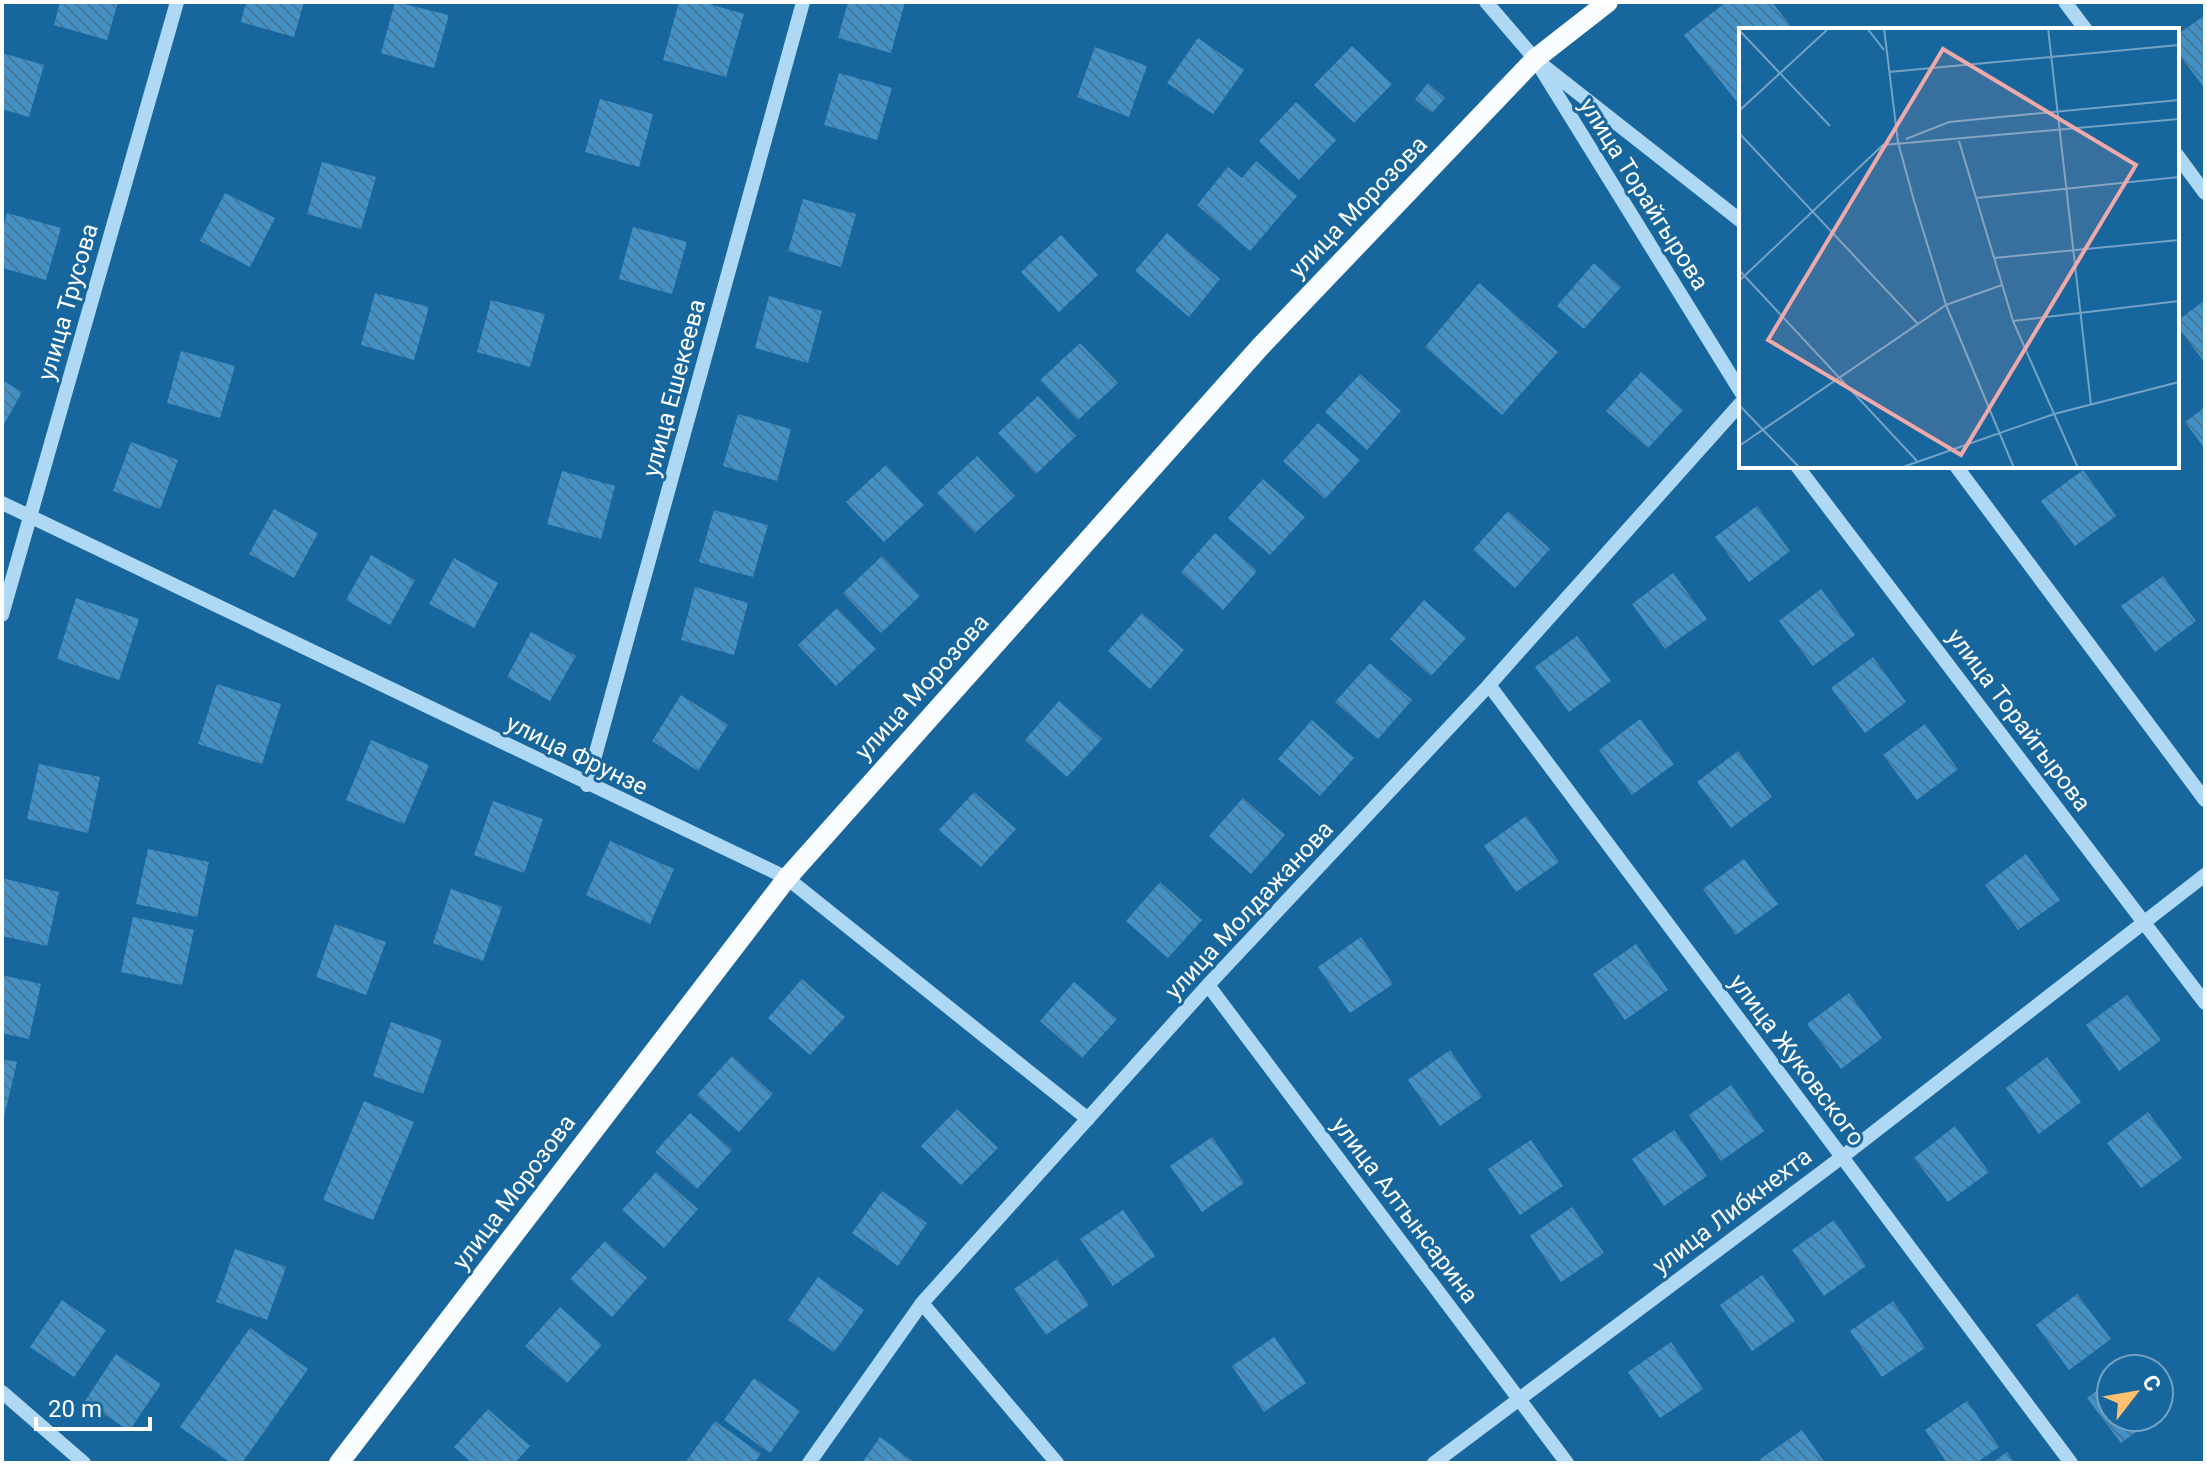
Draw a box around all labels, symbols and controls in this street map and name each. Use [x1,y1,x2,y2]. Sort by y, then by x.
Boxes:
inset map [1739,28,2179,468]
street label: улица Торайгырова [1574,93,1714,295]
street label: улица Морозова [1283,130,1433,284]
street label: улица Трусова [32,220,104,384]
street label: улица Ешекеева [637,296,711,480]
street label: улица Морозова [849,608,995,766]
street label: улица Торайгырова [1941,623,2097,817]
street label: улица Фрунзе [502,709,652,801]
street label: улица Молдажанова [1159,815,1339,1005]
street label: улица Жуковского [1723,969,1871,1151]
street label: улица Морозова [447,1109,581,1275]
street label: улица Алтынсарина [1326,1112,1484,1308]
street label: улица Либкнехта [1647,1142,1817,1280]
north arrow [2095,1353,2175,1433]
text: С [2137,1370,2166,1396]
scale bar [36,1381,150,1431]
text: 20 m [48,1395,102,1423]

